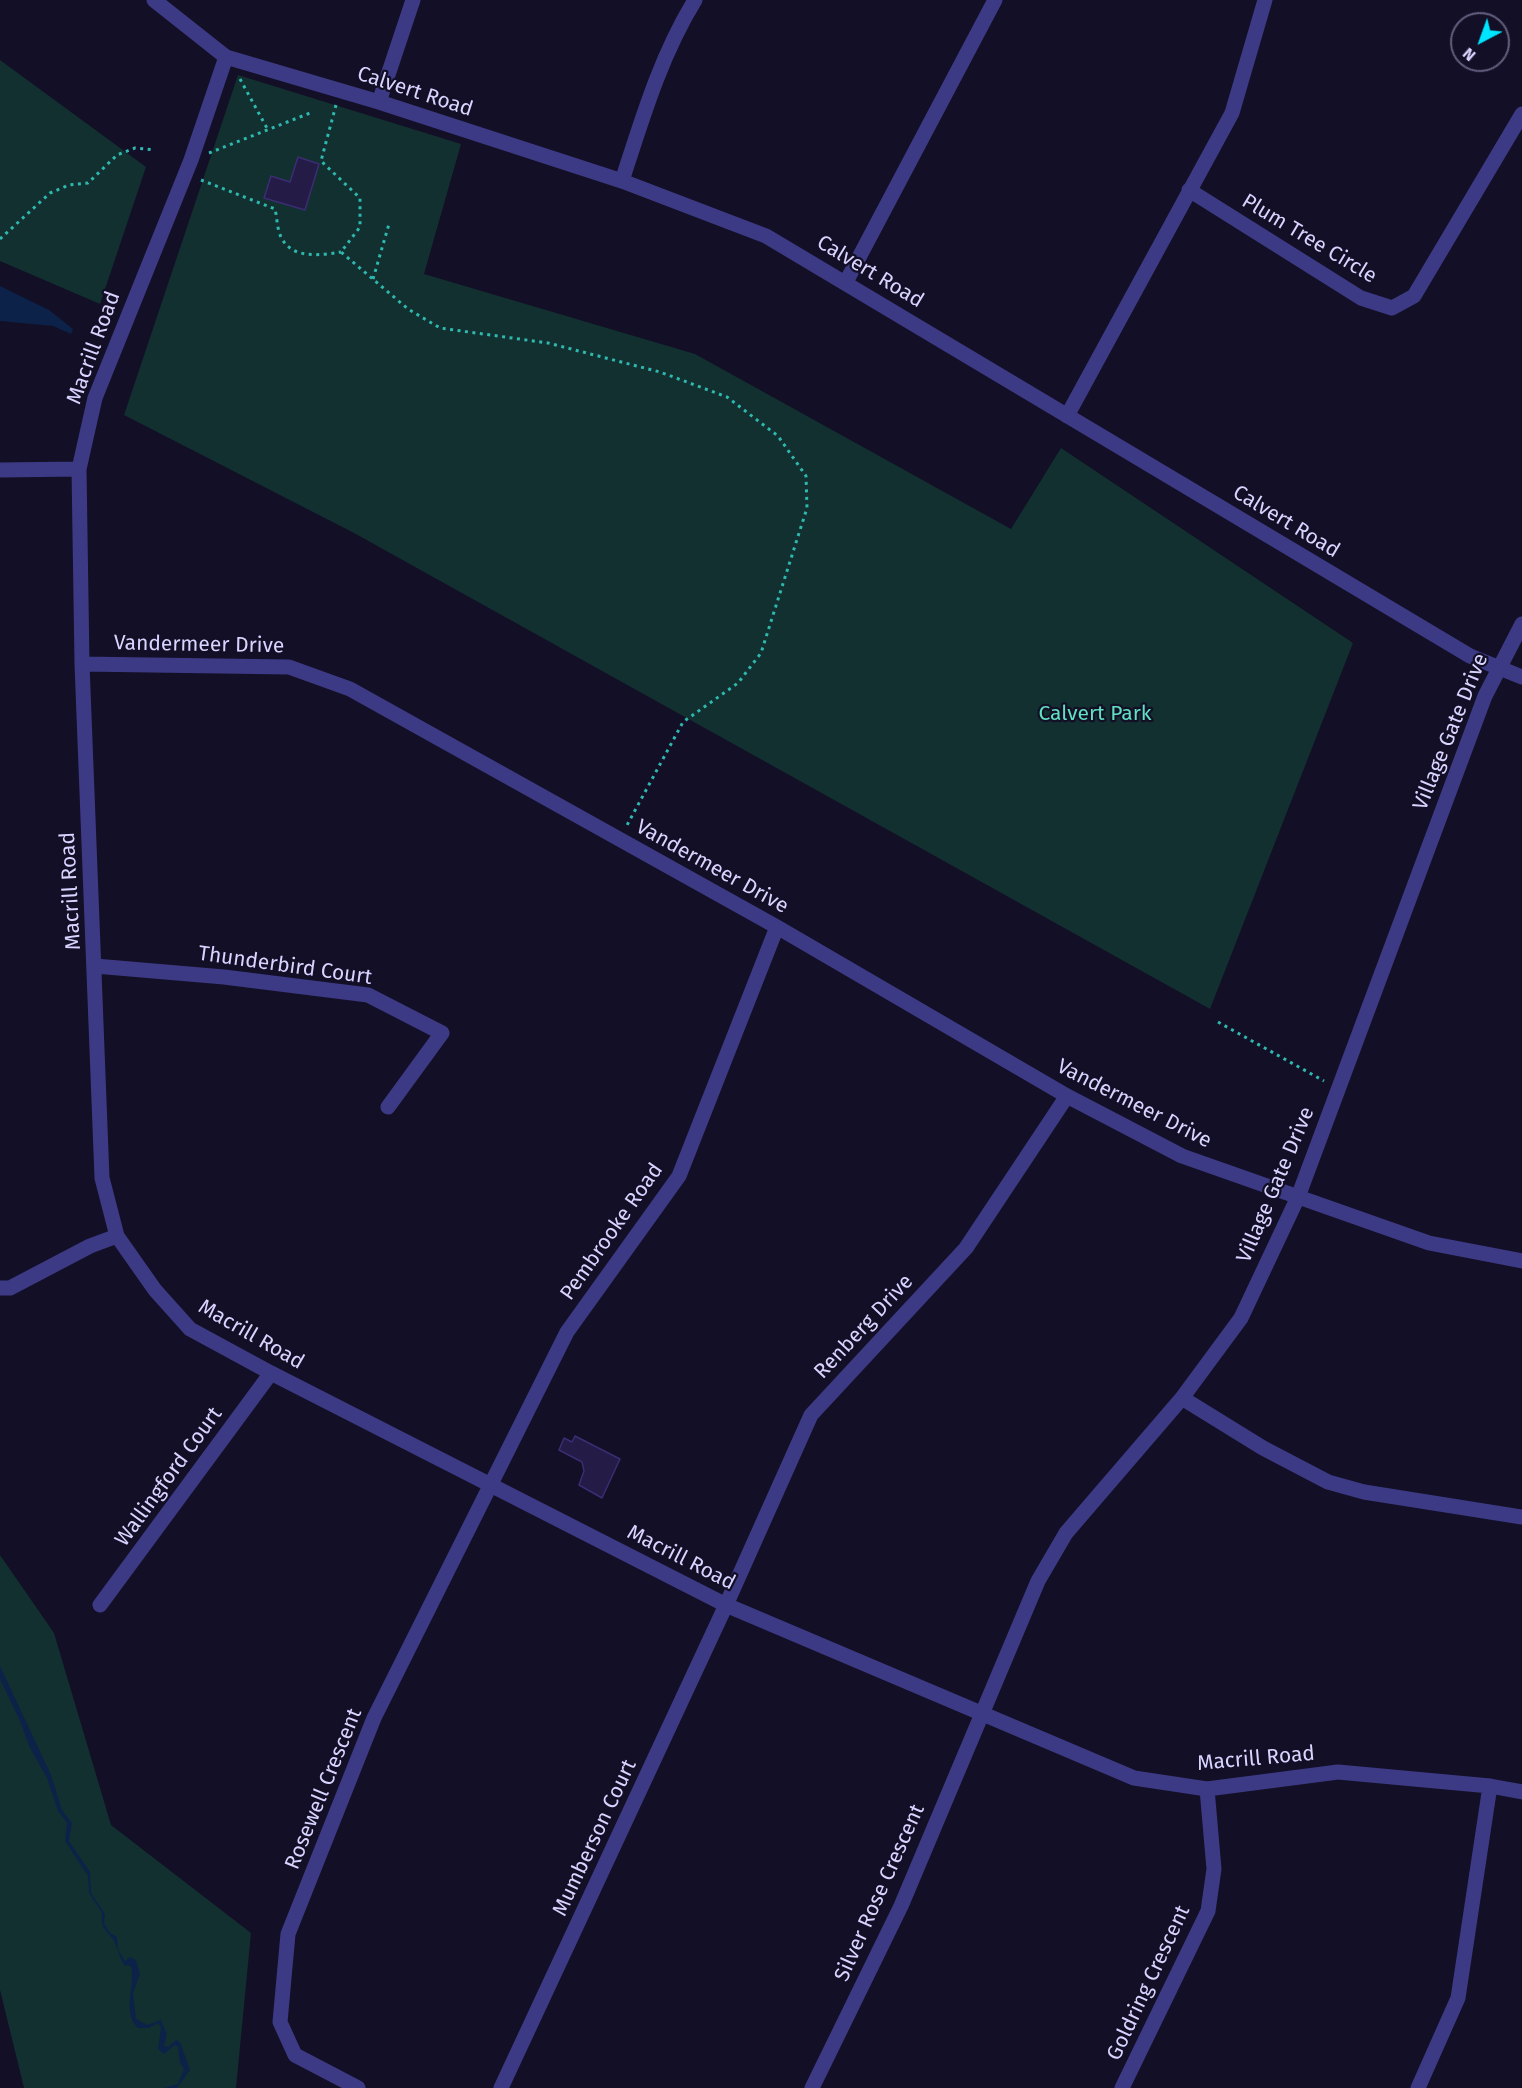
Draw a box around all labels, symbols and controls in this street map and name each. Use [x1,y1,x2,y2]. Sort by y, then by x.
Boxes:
north arrow [1450,12,1510,72]
text: N [1459,44,1479,65]
street label: Calvert Road [354,61,476,123]
street label: Plum Tree Circle [1237,189,1381,289]
street label: Calvert Road [812,230,928,314]
street label: Macrill Road [62,288,126,408]
street label: Calvert Road [1228,480,1344,564]
street label: Vandermeer Drive [114,631,284,659]
street label: Village Gate Drive [1408,650,1494,814]
park label: Calvert Park [1039,701,1151,727]
street label: Vandermeer Drive [631,815,793,919]
street label: Macrill Road [55,831,87,951]
street label: Thunderbird Court [196,941,374,991]
street label: Vandermeer Drive [1052,1054,1216,1154]
street label: Village Gate Drive [1232,1103,1320,1267]
street label: Pembrooke Road [555,1159,669,1305]
street label: Renberg Drive [809,1270,919,1384]
street label: Macrill Road [194,1295,308,1375]
street label: Wallingford Court [110,1403,228,1551]
street label: Macrill Road [623,1520,739,1596]
street label: Rosewell Crescent [280,1705,368,1873]
street label: Macrill Road [1196,1741,1316,1777]
street label: Mumberson Court [548,1756,642,1920]
street label: Silver Rose Crescent [830,1801,930,1985]
street label: Goldring Crescent [1102,1902,1196,2064]

